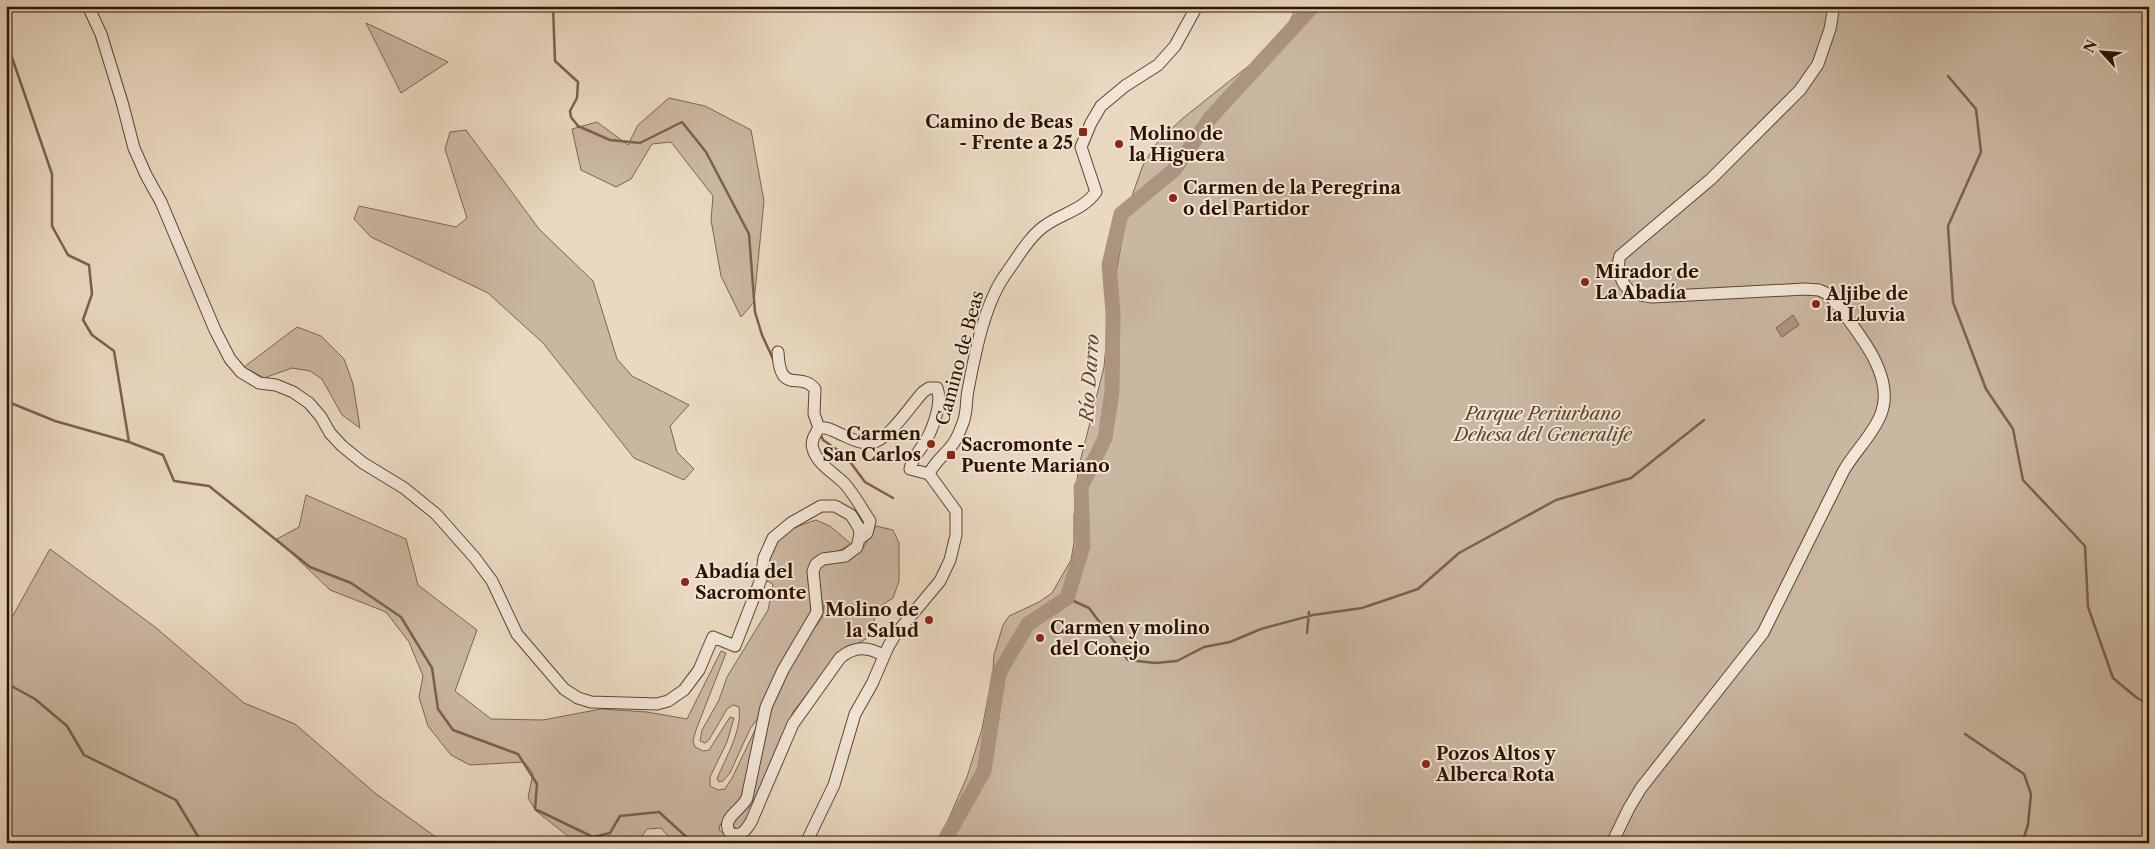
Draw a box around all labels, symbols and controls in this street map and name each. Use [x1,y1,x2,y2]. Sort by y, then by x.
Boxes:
north arrow [2078,28,2128,78]
text: N [2080,37,2101,56]
place label: Camino de Beas - Frente a 25 [925,111,1073,154]
place label: Molino de la Higuera [1129,123,1226,166]
marker: Camino de Beas - Frente a 25 [1077,126,1089,138]
marker: Molino de la Higuera [1113,138,1125,150]
place label: Carmen de la Peregrina o del Partidor [1183,177,1402,220]
marker: Carmen de la Peregrina o del Partidor [1167,192,1179,204]
place label: Mirador de La Abadía [1595,261,1699,304]
marker: Mirador de La Abadía [1579,276,1591,288]
place label: Aljibe de la Lluvia [1825,283,1909,326]
street label: Camino de Beas [931,288,989,428]
marker: Aljibe de la Lluvia [1810,298,1822,310]
water label: Río Darro [1075,333,1104,425]
park label: Parque Periurbano Dehesa del Generalife [1452,403,1633,446]
place label: Carmen San Carlos [822,423,922,466]
place label: Sacromonte - Puente Mariano [961,434,1110,477]
marker: Carmen San Carlos [925,438,937,450]
marker: Sacromonte - Puente Mariano [945,449,957,461]
place label: Abadía del Sacromonte [694,561,807,604]
marker: Abadía del Sacromonte [679,576,691,588]
place label: Molino de la Salud [825,599,919,642]
marker: Molino de la Salud [923,614,935,626]
place label: Carmen y molino del Conejo [1050,617,1210,660]
marker: Carmen y molino del Conejo [1034,632,1046,644]
place label: Pozos Altos y Alberca Rota [1435,743,1556,786]
marker: Pozos Altos y Alberca Rota [1420,758,1432,770]

